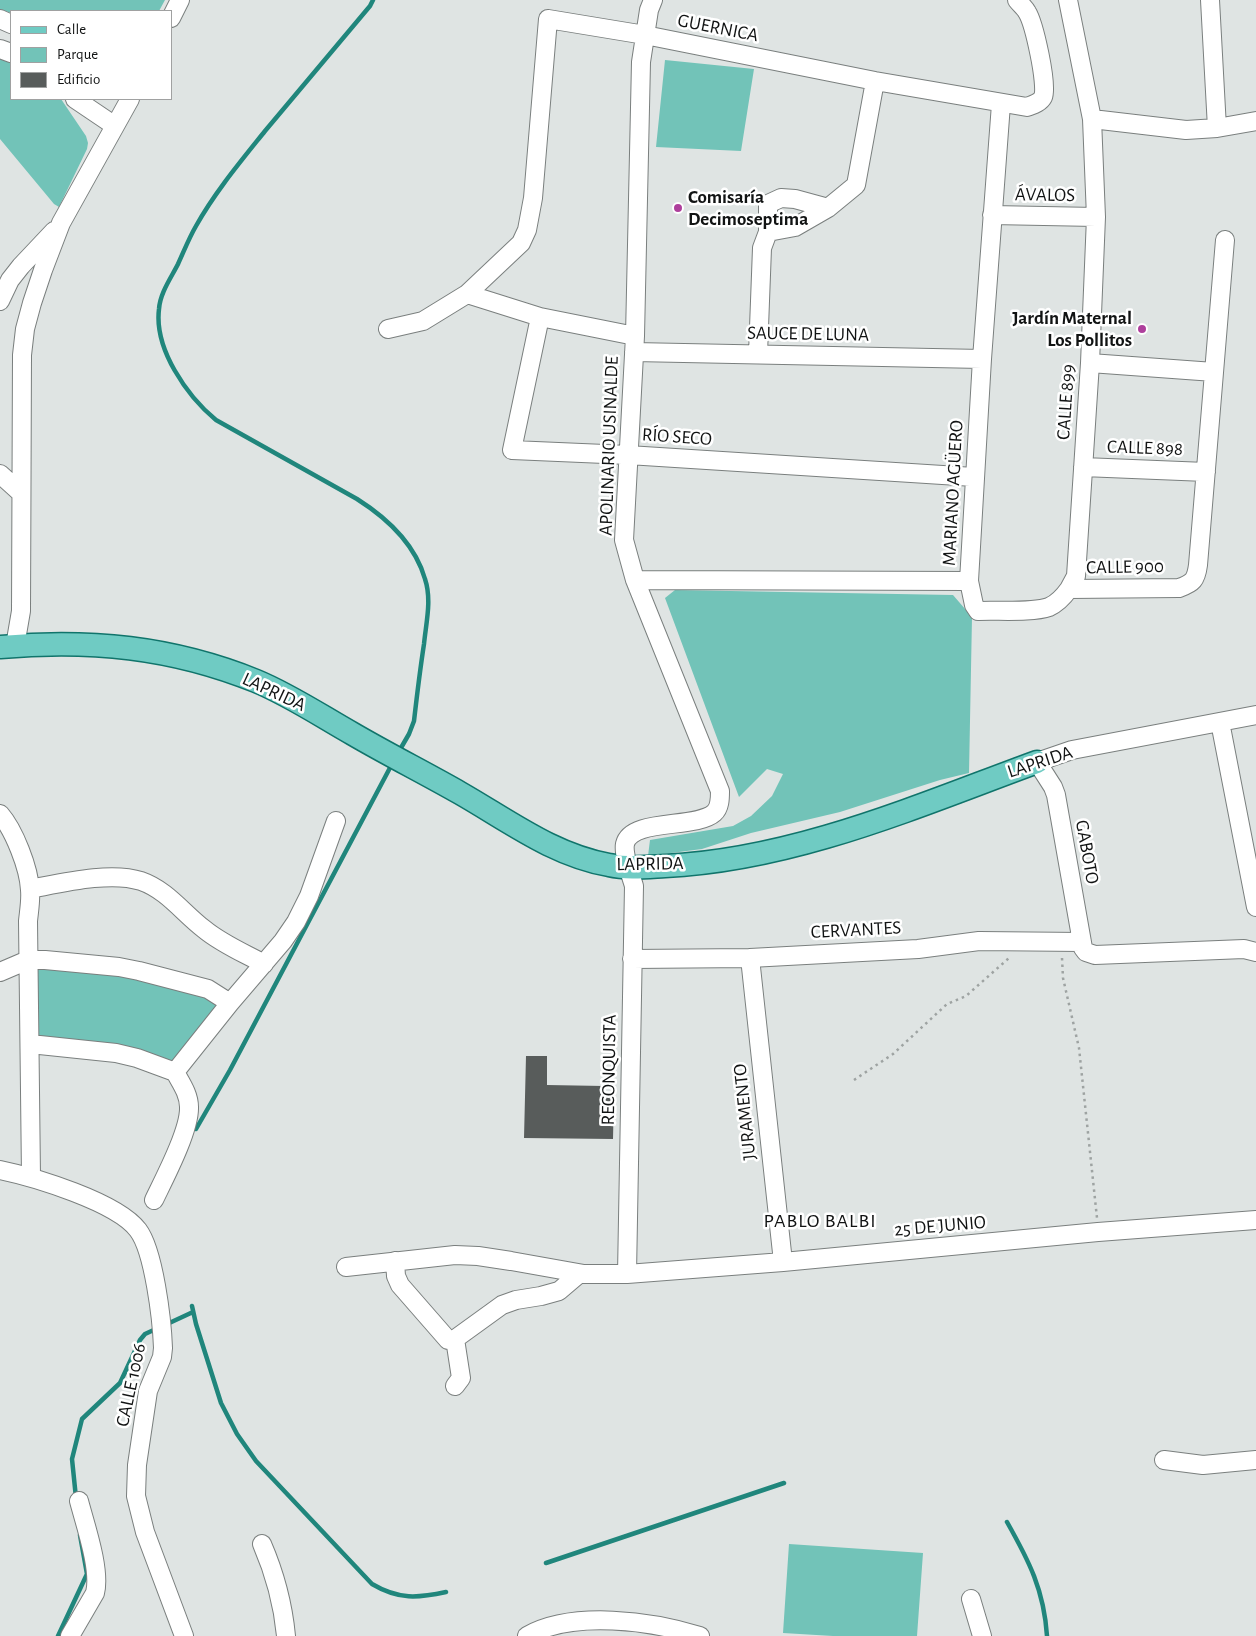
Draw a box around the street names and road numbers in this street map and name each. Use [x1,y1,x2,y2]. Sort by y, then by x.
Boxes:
street label: GUERNICA [676,9,760,47]
street label: ÁVALOS [1015,183,1075,207]
street label: SAUCE DE LUNA [747,322,869,346]
street label: APOLINARIO USINALDE [594,356,624,536]
street label: CALLE 899 [1052,363,1080,441]
street label: MARIANO AGÜERO [938,419,968,567]
street label: RÍO SECO [641,423,713,451]
street label: CALLE 898 [1107,435,1183,461]
street label: CALLE 900 [1086,555,1164,579]
street label: LAPRIDA [239,667,309,717]
street label: LAPRIDA [1004,741,1076,783]
street label: GABOTO [1070,818,1104,886]
street label: LAPRIDA [616,852,684,876]
street label: CERVANTES [810,916,902,944]
street label: RECONQUISTA [597,1014,621,1126]
street label: JURAMENTO [729,1063,761,1161]
street label: 25 DE JUNIO [893,1211,987,1241]
street label: CALLE 1006 [111,1341,151,1429]

